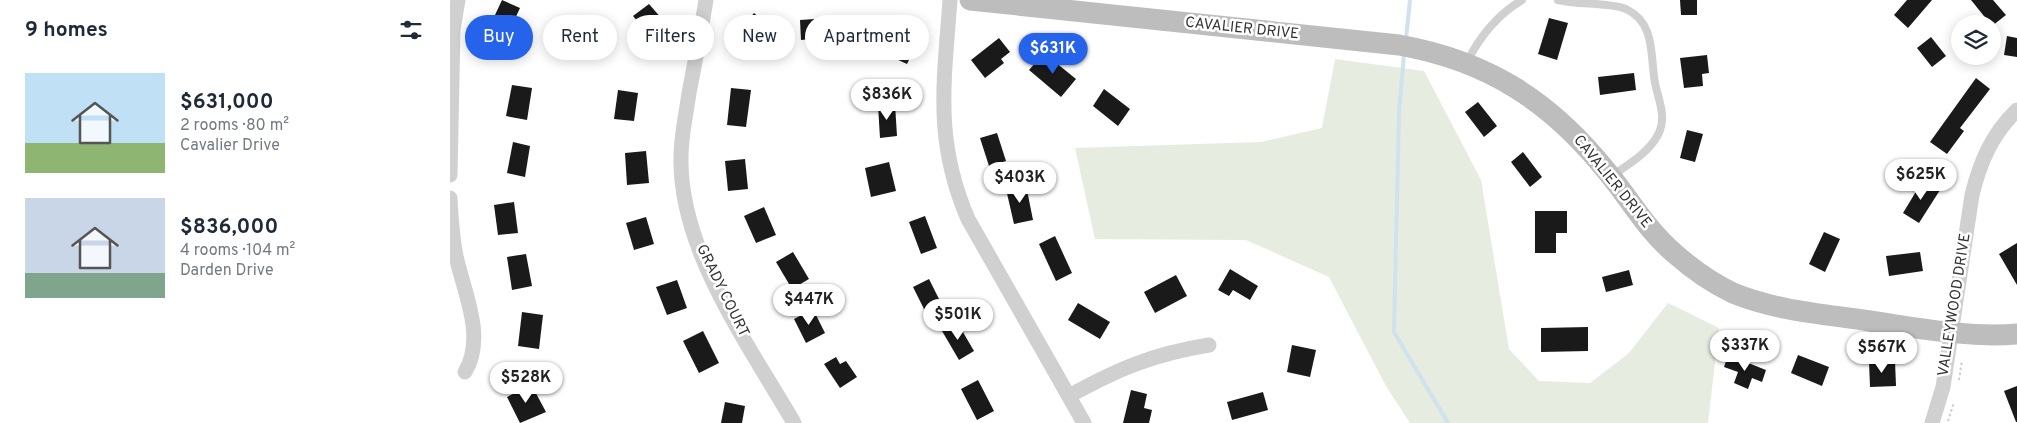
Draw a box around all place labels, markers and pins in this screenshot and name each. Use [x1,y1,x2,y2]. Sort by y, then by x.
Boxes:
pin: $631K [1018,32,1088,75]
pin: $836K [852,78,922,121]
pin: $625K [1886,158,1956,201]
pin: $403K [985,162,1055,204]
pin: $447K [774,284,844,326]
pin: $501K [923,298,993,341]
pin: $337K [1710,330,1780,372]
pin: $567K [1847,332,1917,374]
pin: $528K [491,362,561,404]

